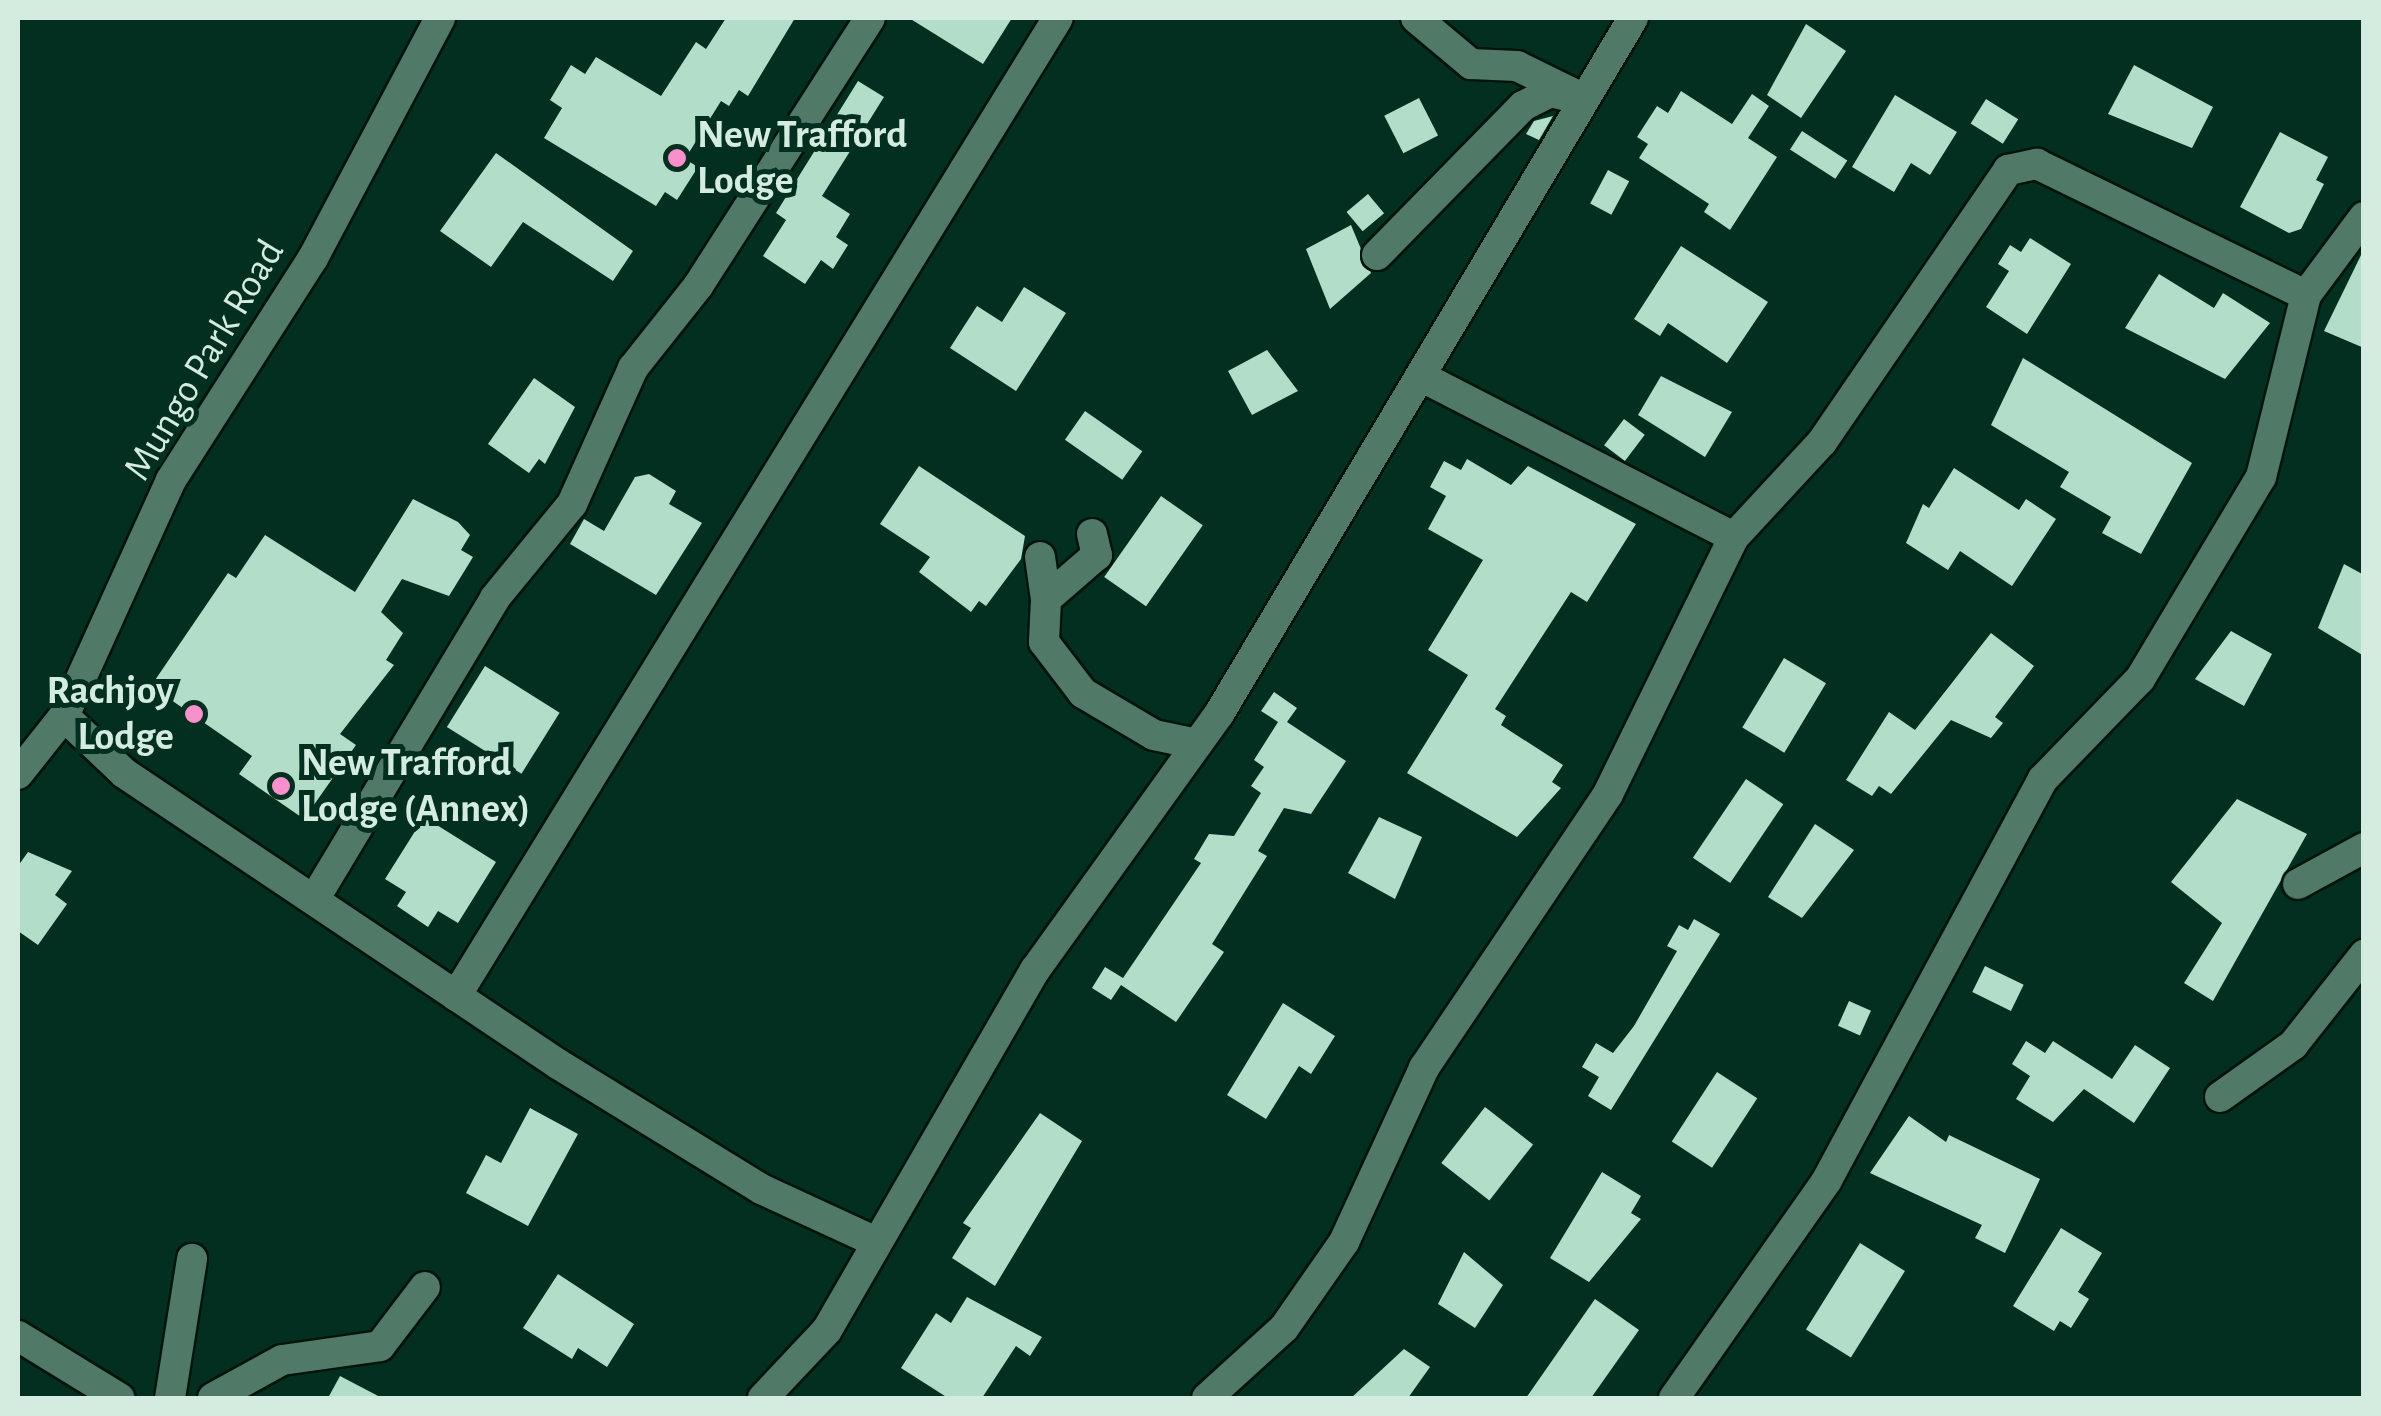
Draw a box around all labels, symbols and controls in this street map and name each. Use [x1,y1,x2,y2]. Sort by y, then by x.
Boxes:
place label: New Trafford Lodge [697,111,907,205]
marker: New Trafford Lodge [666,147,688,169]
street label: Mungo Park Road [113,231,295,489]
place label: Rachjoy Lodge [46,667,174,761]
marker: Rachjoy Lodge [183,703,205,725]
place label: New Trafford Lodge (Annex) [301,739,531,833]
marker: New Trafford Lodge (Annex) [270,775,292,797]

